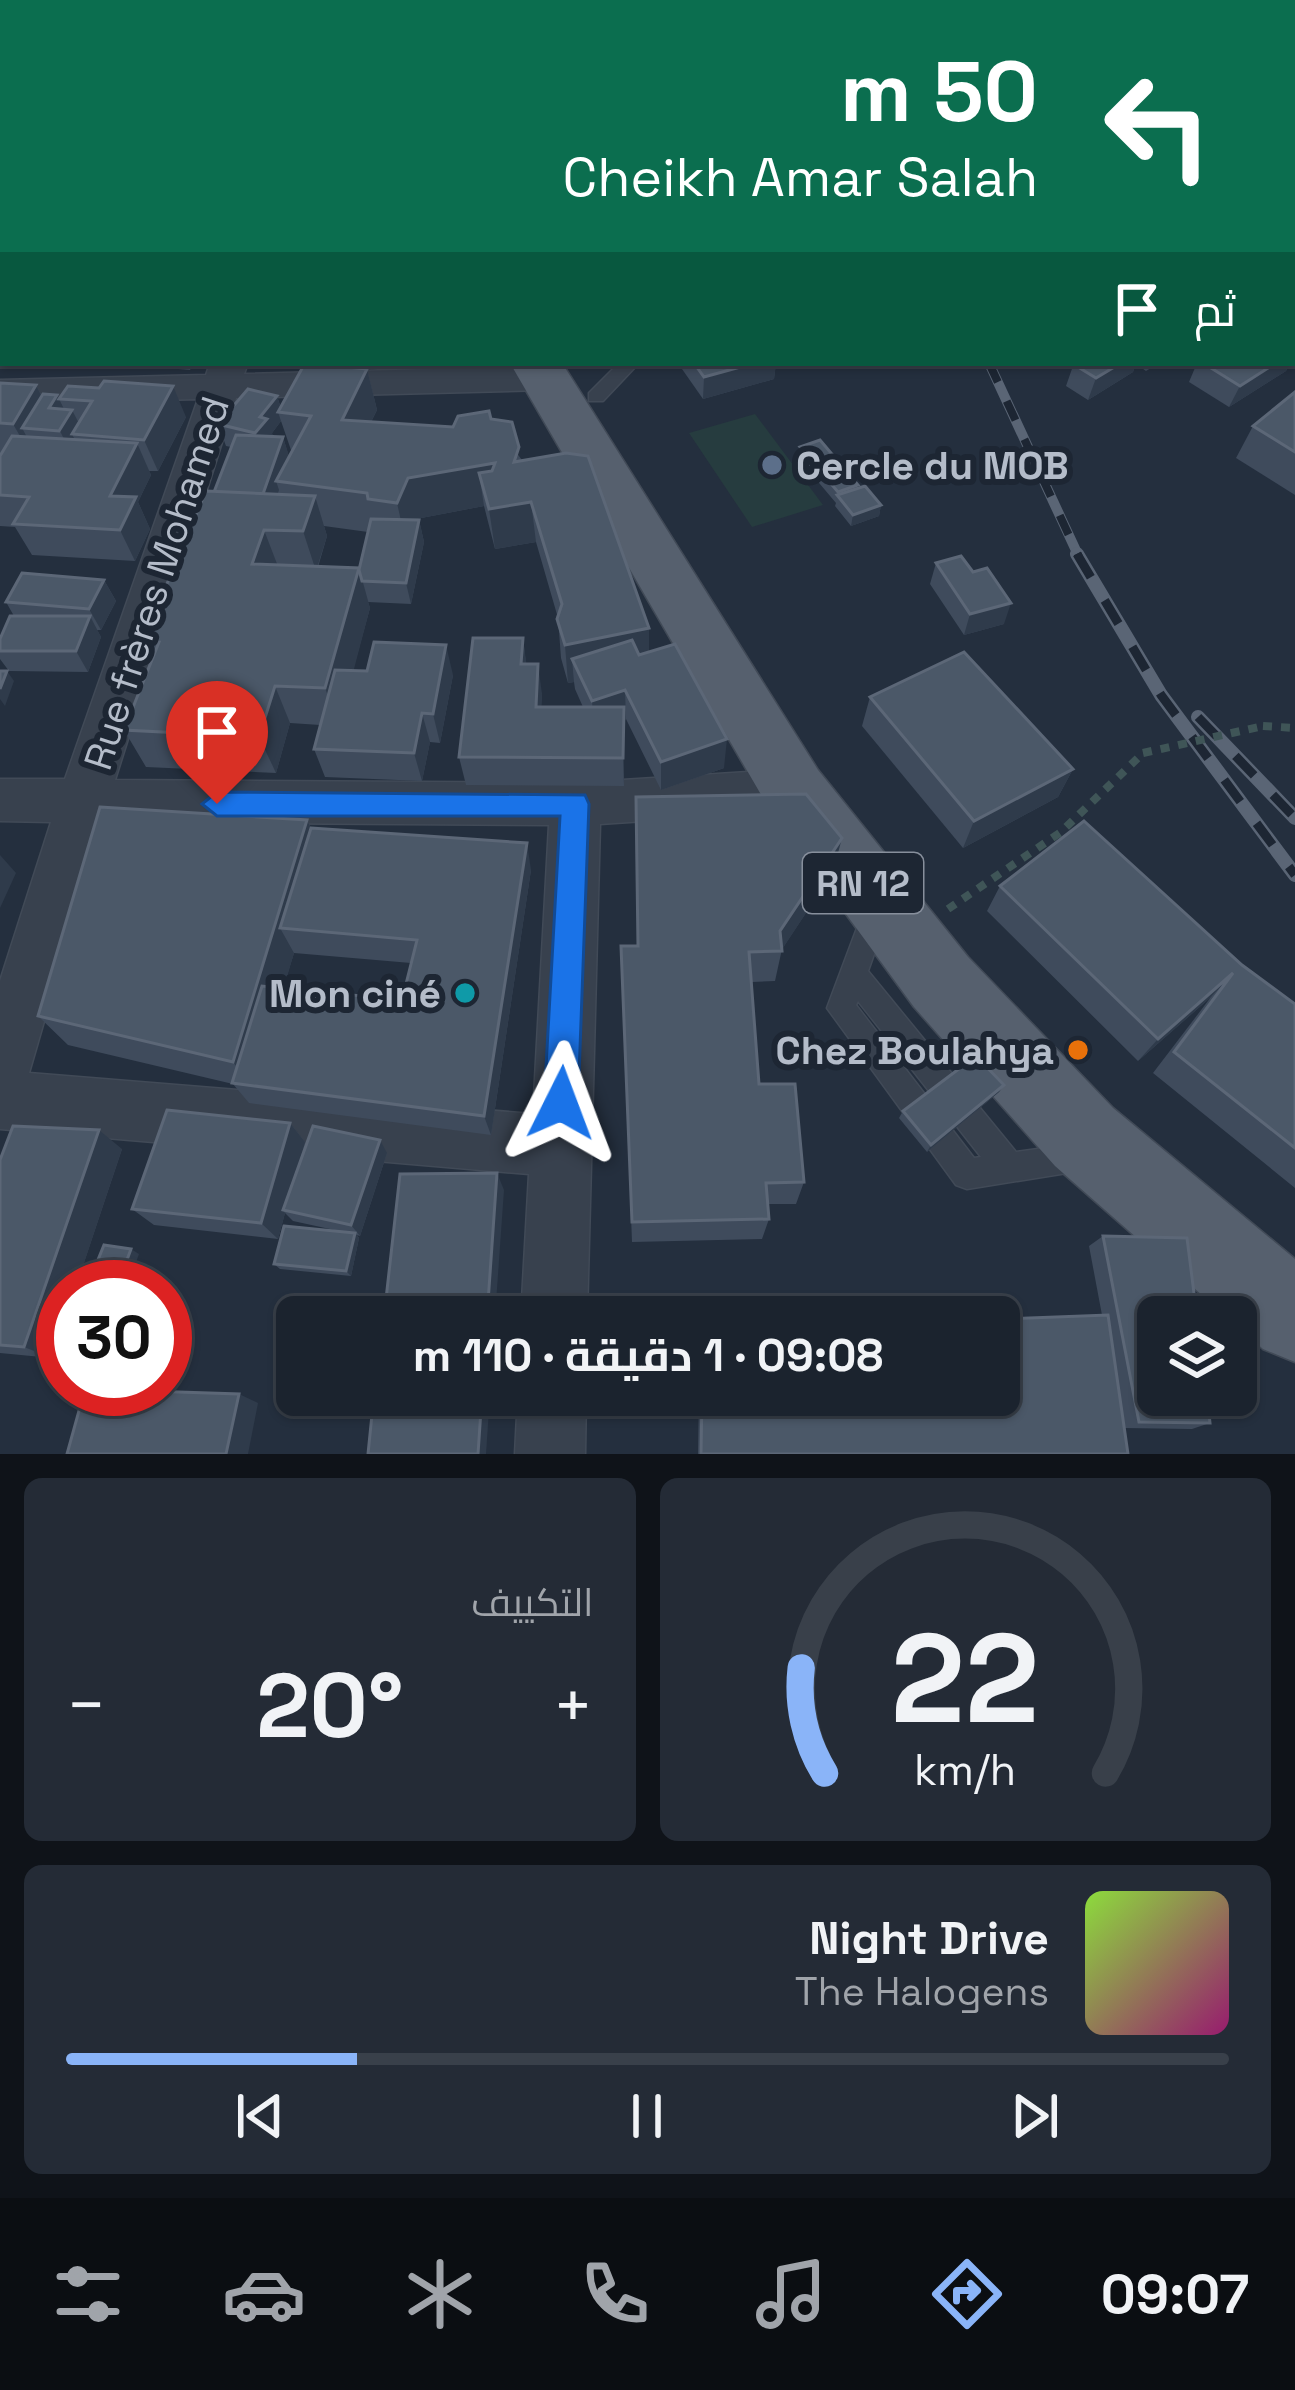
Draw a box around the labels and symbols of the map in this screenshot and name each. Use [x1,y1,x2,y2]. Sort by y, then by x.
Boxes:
street label: Rue frères Mohamed [73,390,240,776]
place label: Cercle du MOB [796,441,1069,490]
marker: Cercle du MOB [759,452,785,478]
pin [166,681,268,804]
road number: RN 12 [803,853,923,913]
place label: Mon ciné [269,969,441,1018]
marker: Mon ciné [452,980,478,1006]
place label: Chez Boulahya [776,1026,1054,1075]
marker: Chez Boulahya [1065,1037,1091,1063]
position arrow [498,1040,624,1166]
speed limit sign: 30 [36,1260,192,1416]

